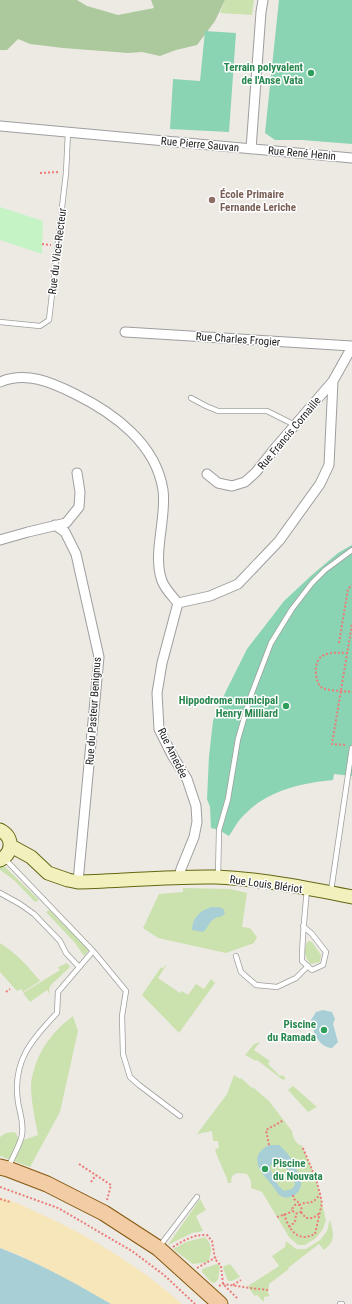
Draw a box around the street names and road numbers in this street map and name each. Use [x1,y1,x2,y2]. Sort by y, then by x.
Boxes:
street label: Rue Pierre Sauvan [160,135,240,154]
street label: Rue René Henin [268,144,336,163]
street label: Rue du Vice-Recteur [46,206,69,295]
street label: Rue Charles Frogier [195,330,281,349]
street label: Rue Francis Cornaille [255,394,324,472]
street label: Rue du Pasteur Benignus [83,657,104,765]
street label: Rue Amedée [155,726,190,781]
street label: Rue Louis Blériot [229,873,303,896]

